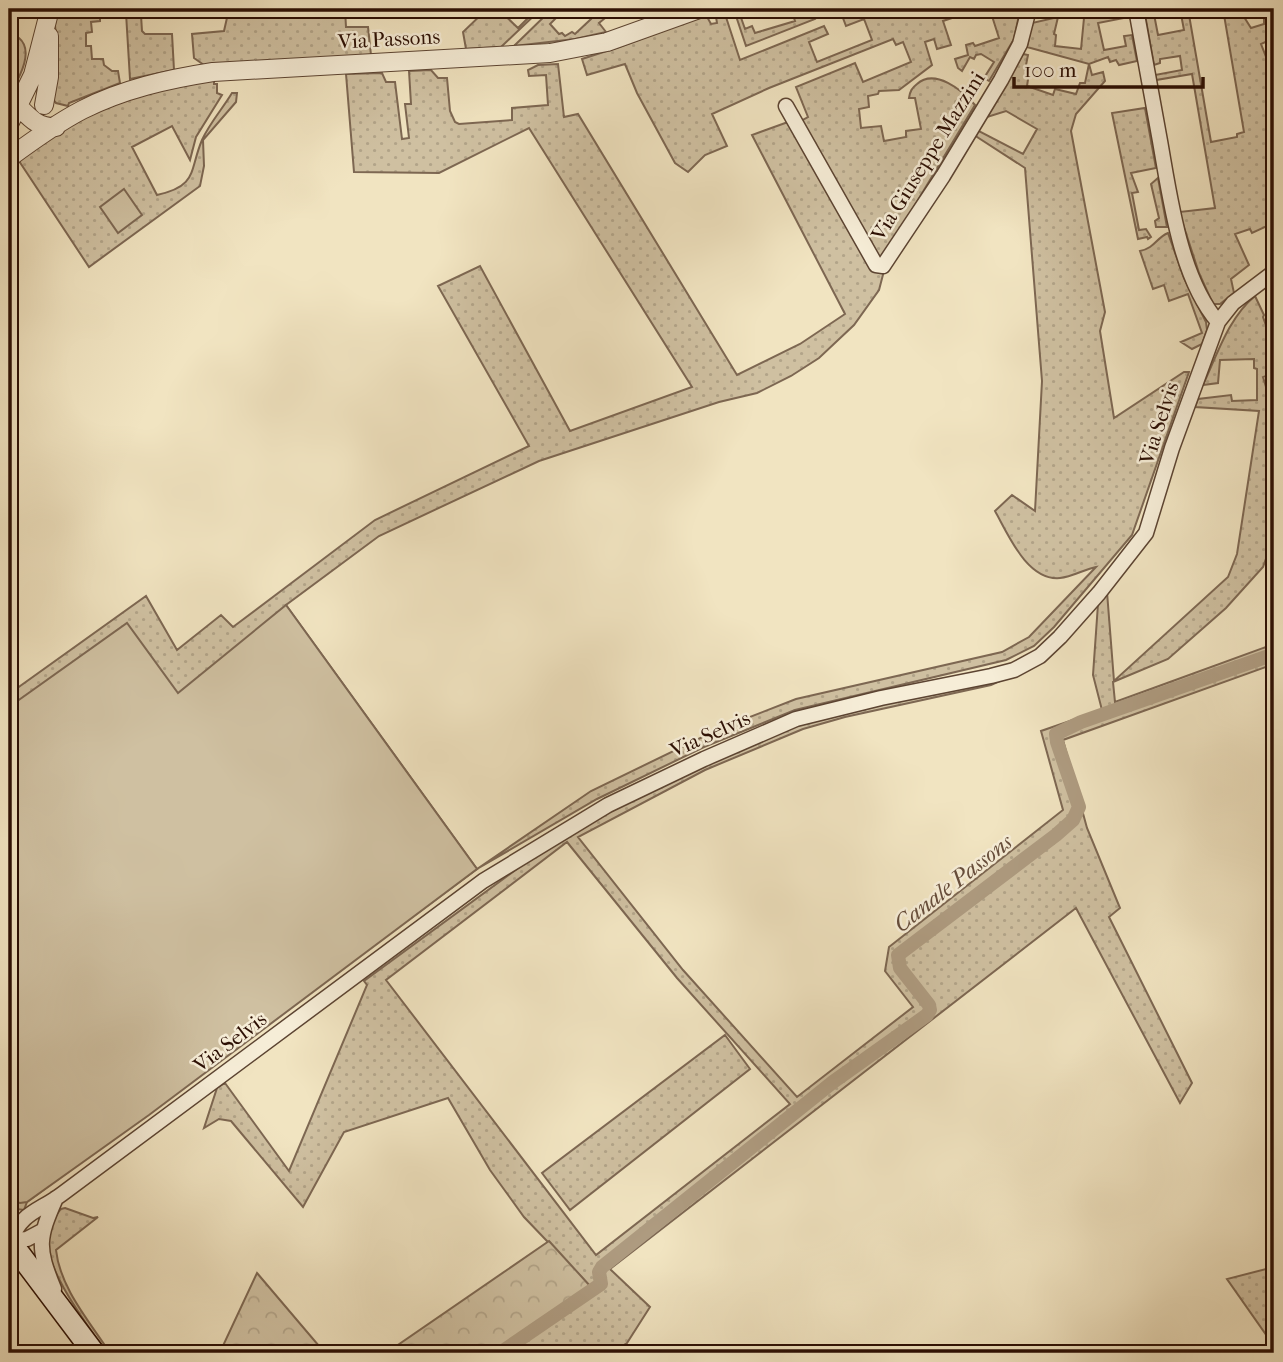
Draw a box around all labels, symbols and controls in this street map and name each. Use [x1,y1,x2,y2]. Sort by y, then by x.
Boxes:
street label: Via Passons [336,24,441,54]
scale bar [1014,46,1202,90]
text: 100 m [1024,58,1077,82]
street label: Via Giuseppe Mazzini [866,67,990,246]
street label: Via Selvis [1134,379,1184,468]
street label: Via Selvis [665,706,754,763]
water label: Canale Passons [888,828,1018,938]
street label: Via Selvis [188,1007,271,1078]

